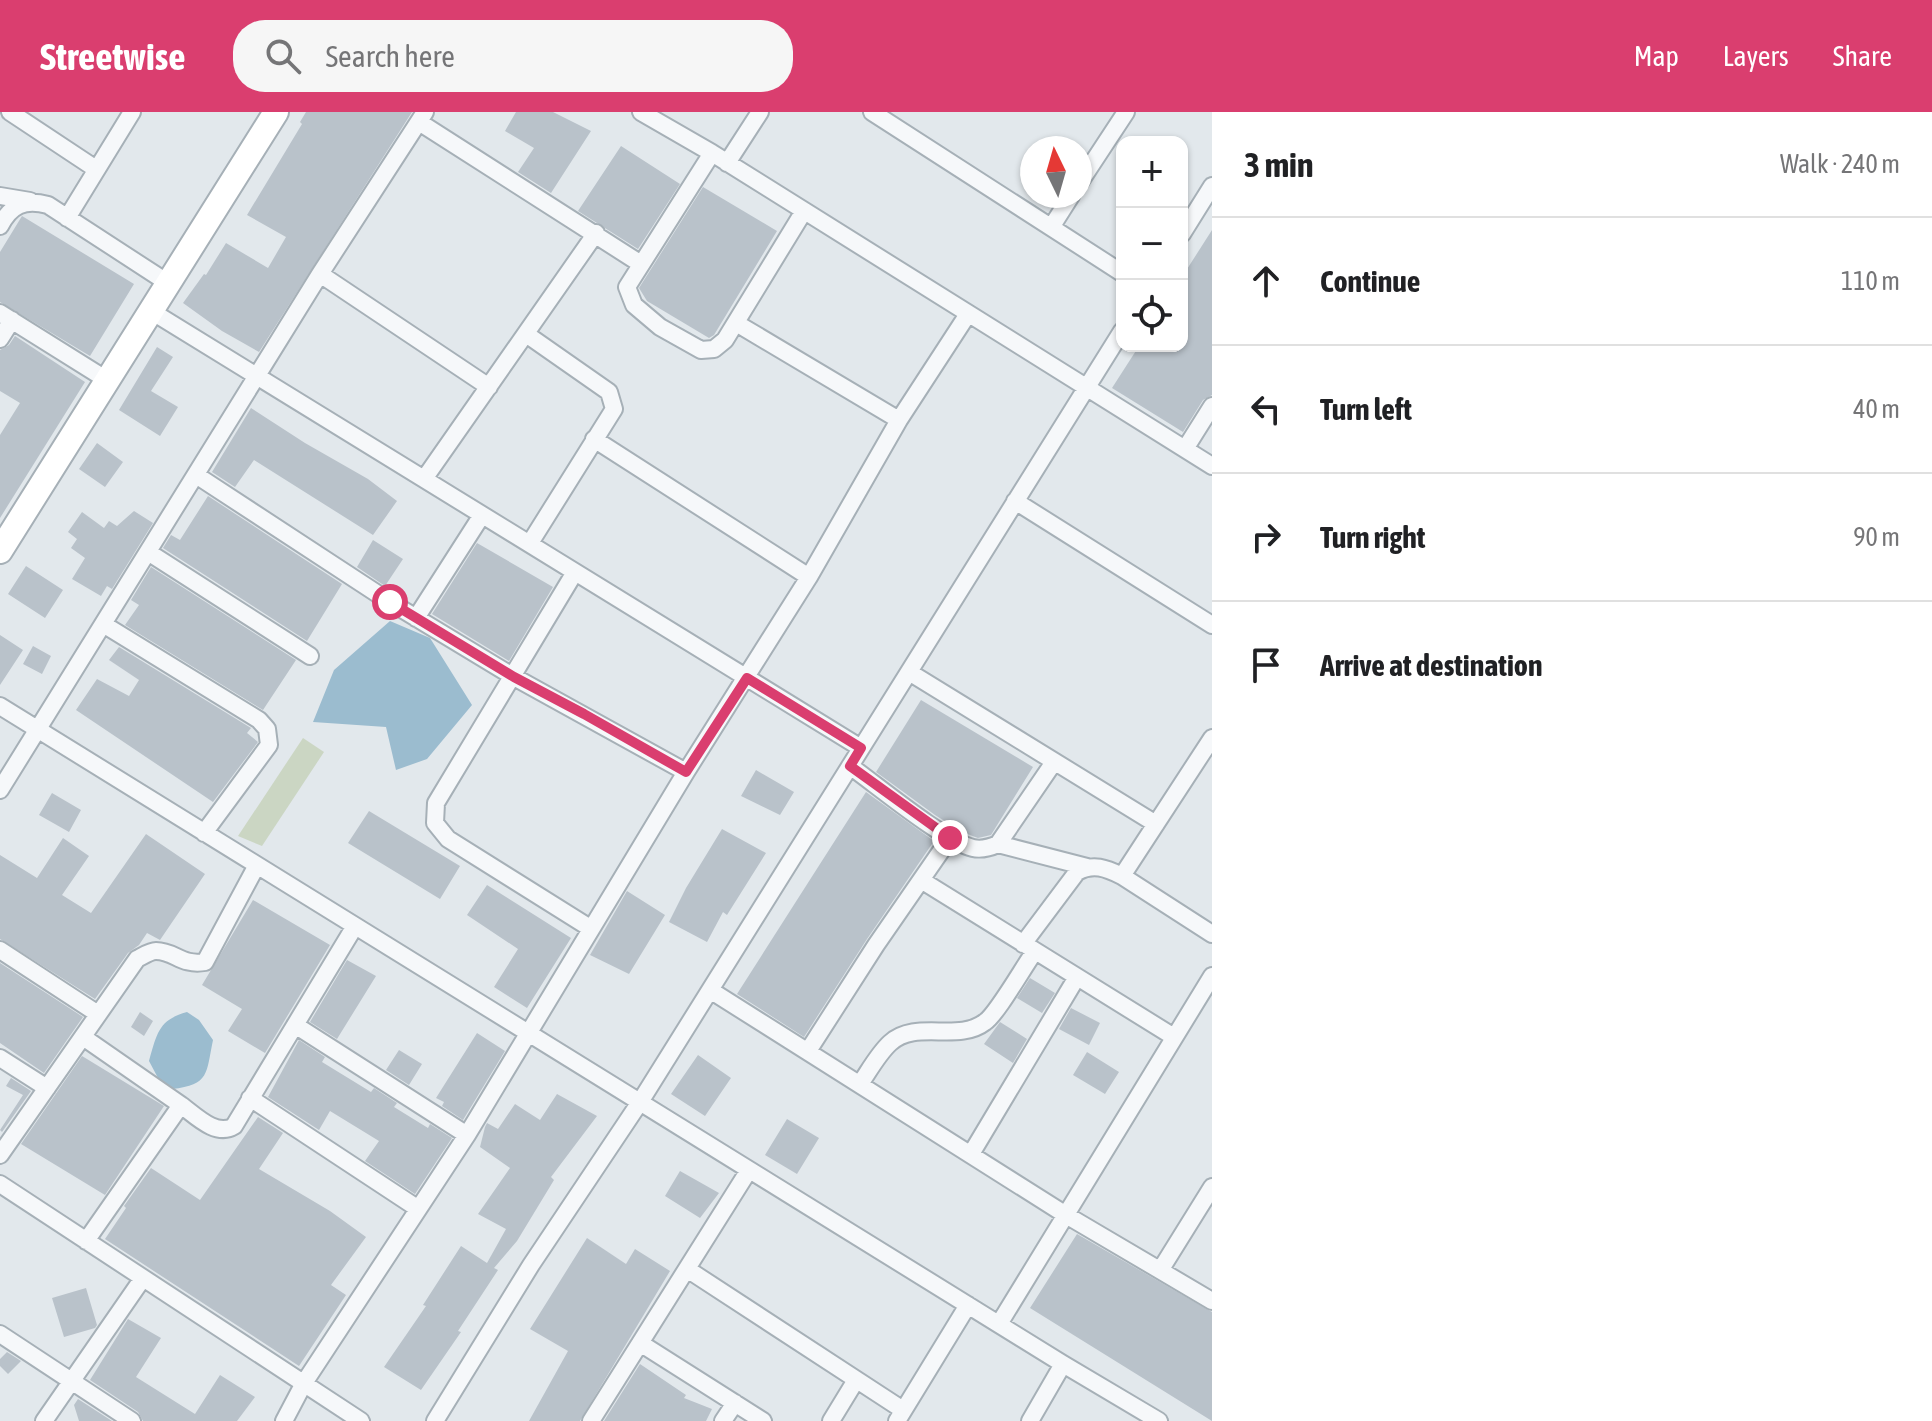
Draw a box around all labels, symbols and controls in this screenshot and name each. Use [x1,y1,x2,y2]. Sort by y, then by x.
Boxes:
search box [233,20,793,92]
icon: search [261,34,305,78]
text: Streetwise [40,35,185,78]
text: Search here [325,39,455,73]
text: Map [1634,40,1679,72]
text: Layers [1723,40,1789,72]
text: Share [1833,40,1892,72]
north arrow [1020,136,1092,208]
map controls [1116,136,1188,352]
button: + [1116,136,1188,208]
text: 3 min [1244,145,1313,184]
text: Walk · 240 m [1780,149,1900,179]
button: − [1116,208,1188,280]
icon: ahead [1244,259,1288,303]
text: Continue [1320,264,1420,298]
text: 110 m [1841,266,1900,296]
button: locate [1116,280,1188,352]
icon: left [1244,387,1288,431]
text: Turn left [1320,392,1412,426]
text: 40 m [1853,394,1900,424]
icon: right [1244,515,1288,559]
text: Turn right [1320,520,1426,554]
text: 90 m [1853,522,1900,552]
route start [372,584,408,620]
icon: arrive [1244,643,1288,687]
text: Arrive at destination [1320,648,1542,682]
route end [932,820,968,856]

